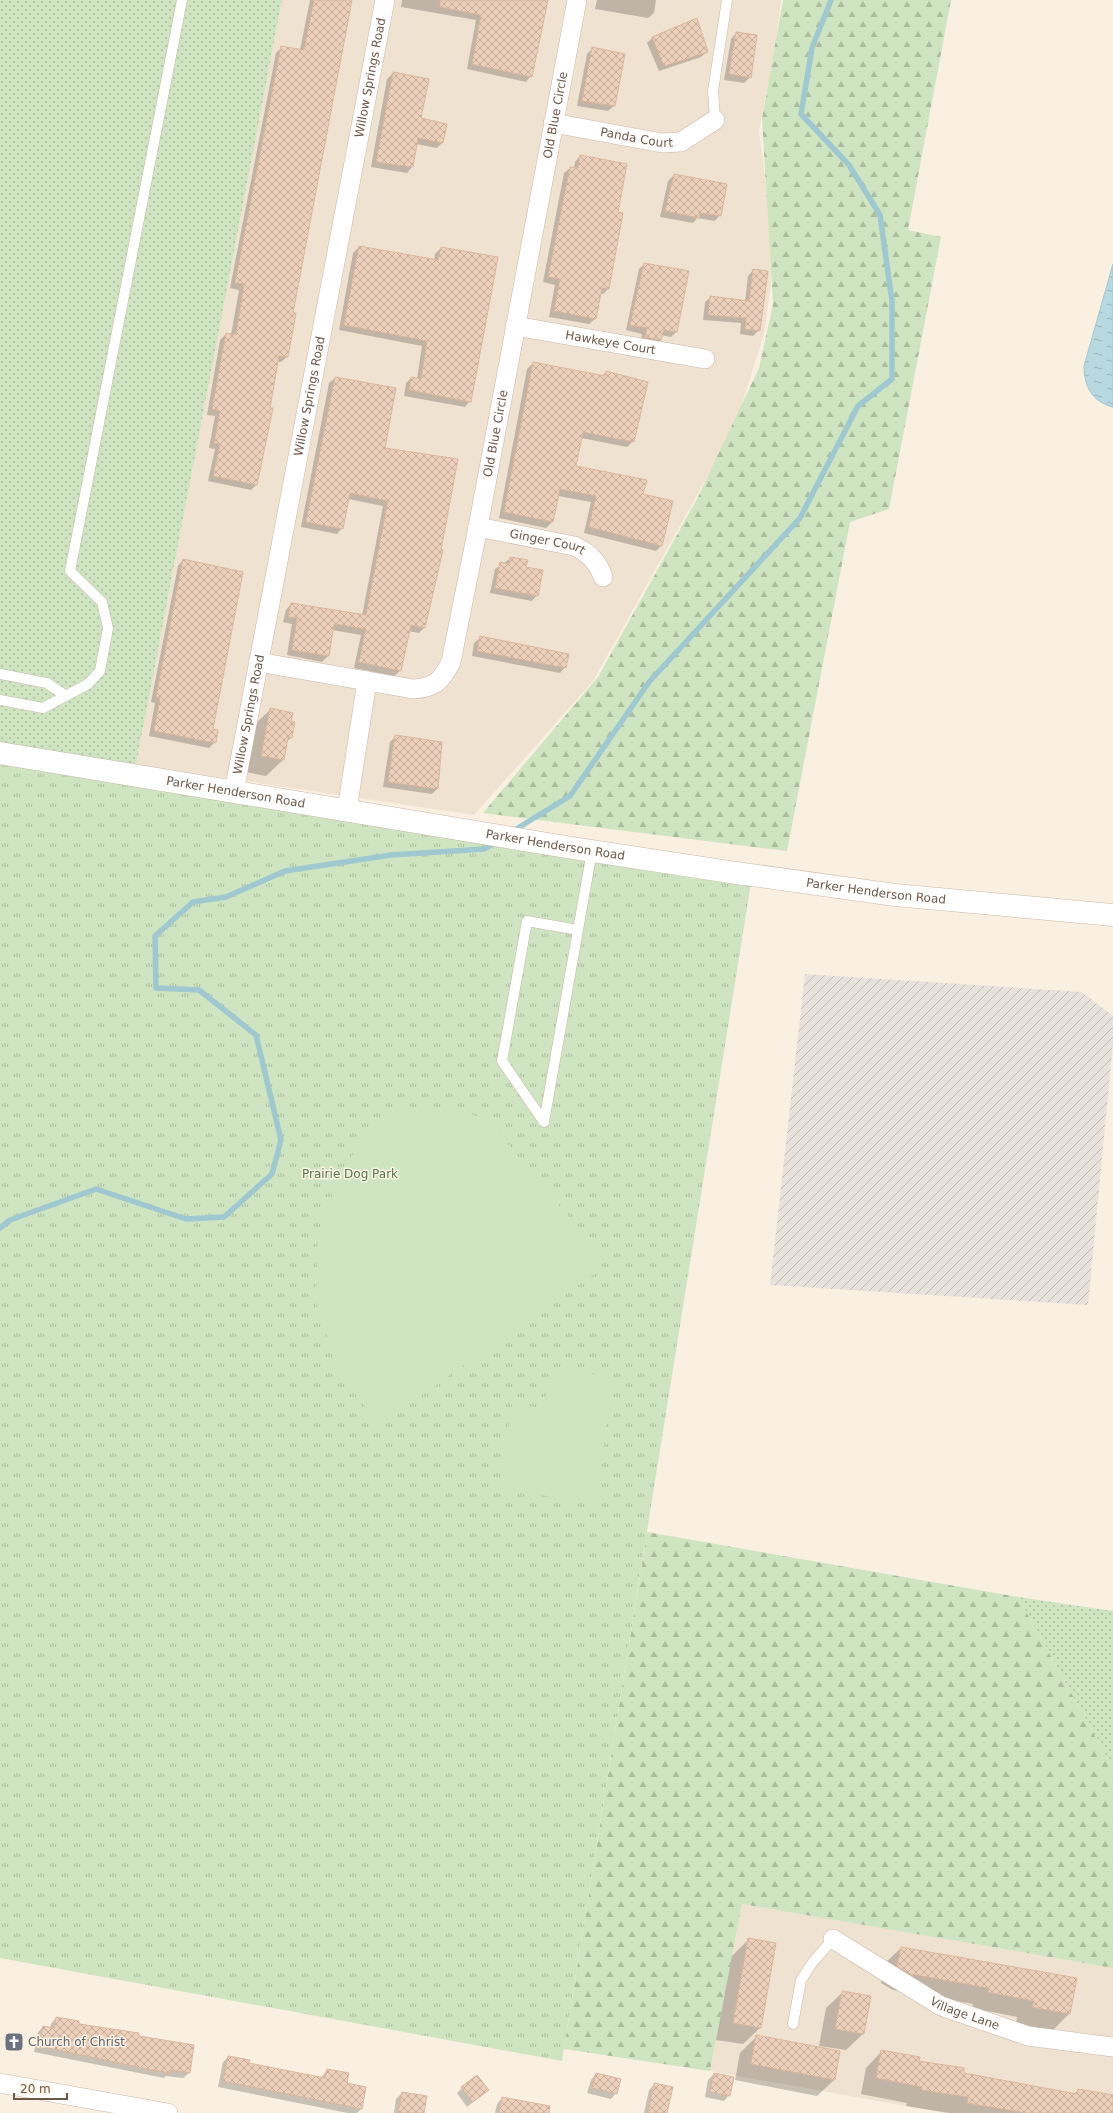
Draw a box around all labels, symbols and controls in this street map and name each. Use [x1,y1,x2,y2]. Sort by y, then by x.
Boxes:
street label: Willow Springs Road [352,17,388,139]
street label: Old Blue Circle [540,70,570,160]
street label: Panda Court [599,125,674,150]
street label: Hawkeye Court [564,328,657,357]
street label: Willow Springs Road [291,335,328,457]
street label: Old Blue Circle [481,389,511,478]
street label: Ginger Court [508,526,588,558]
street label: Willow Springs Road [231,653,267,775]
street label: Parker Henderson Road [165,774,306,811]
street label: Parker Henderson Road [485,827,626,863]
street label: Parker Henderson Road [805,876,947,907]
park label: Prairie Dog Park [302,1167,398,1181]
street label: Village Lane [927,1994,1001,2033]
church icon: Church of Christ [3,2031,25,2053]
place label: Church of Christ [28,2035,125,2049]
scale bar [14,2075,67,2101]
text: 20 m [20,2082,51,2096]

